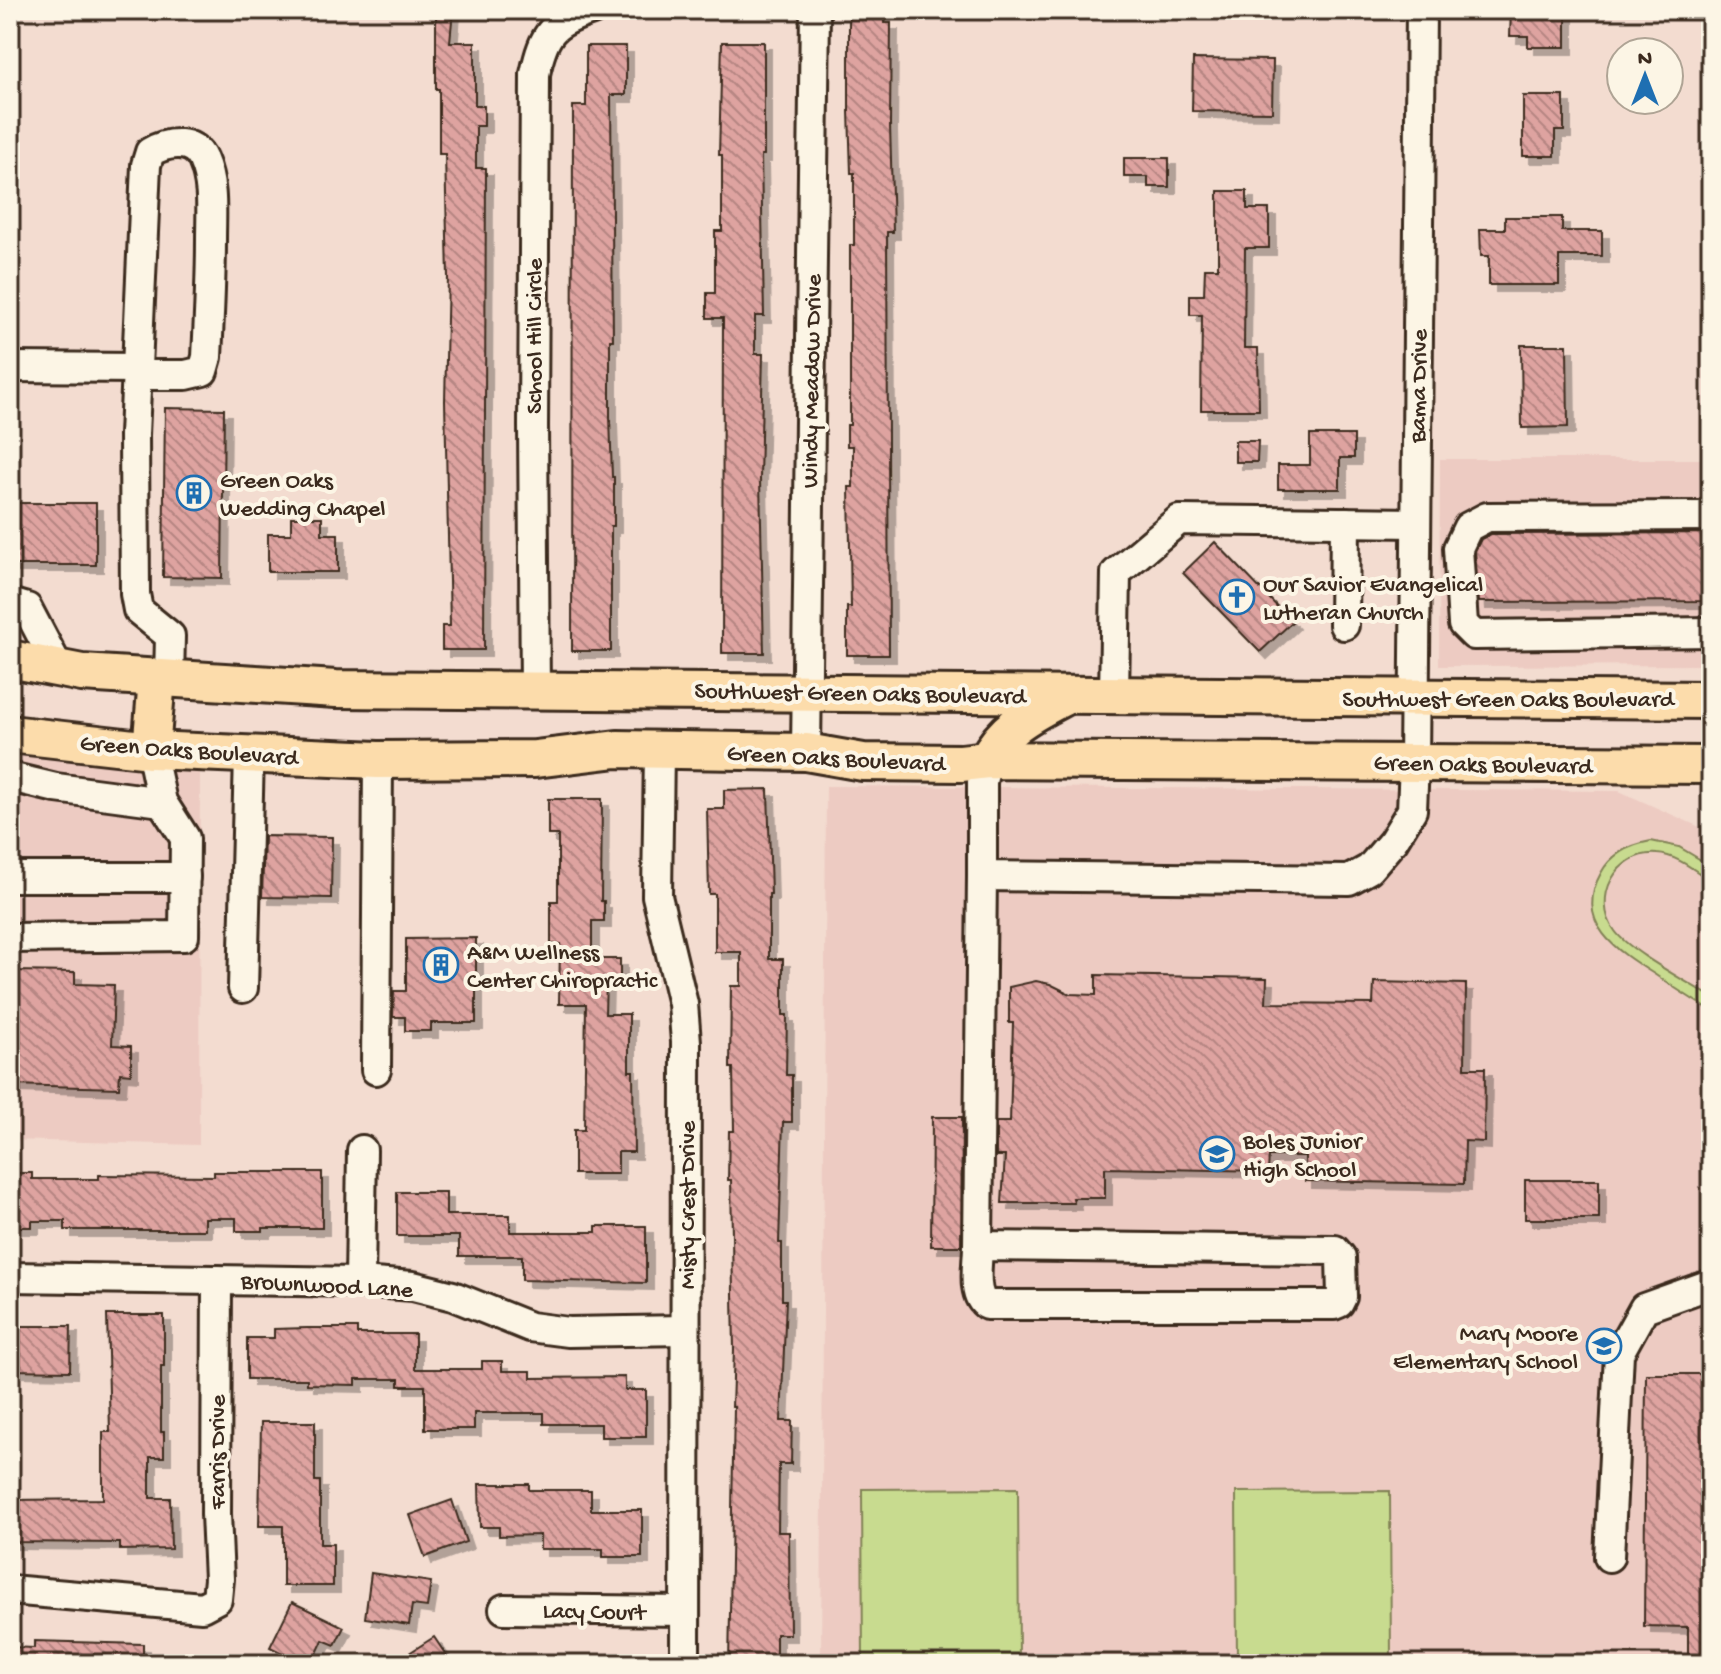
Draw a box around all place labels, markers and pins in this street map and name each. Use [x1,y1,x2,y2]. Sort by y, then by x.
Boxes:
place label: Green Oaks Wedding Chapel [220,468,386,525]
building icon: Green Oaks Wedding Chapel [175,474,213,512]
place label: Our Savior Evangelical Lutheran Church [1263,572,1483,629]
church icon: Our Savior Evangelical Lutheran Church [1218,578,1256,616]
place label: A&M Wellness Center Chiropractic [467,940,658,997]
building icon: A&M Wellness Center Chiropractic [422,946,460,984]
place label: Boles Junior High School [1242,1129,1364,1186]
school or university icon: Boles Junior High School [1198,1135,1236,1173]
place label: Mary Moore Elementary School [1393,1321,1579,1378]
school or university icon: Mary Moore Elementary School [1585,1327,1623,1365]

